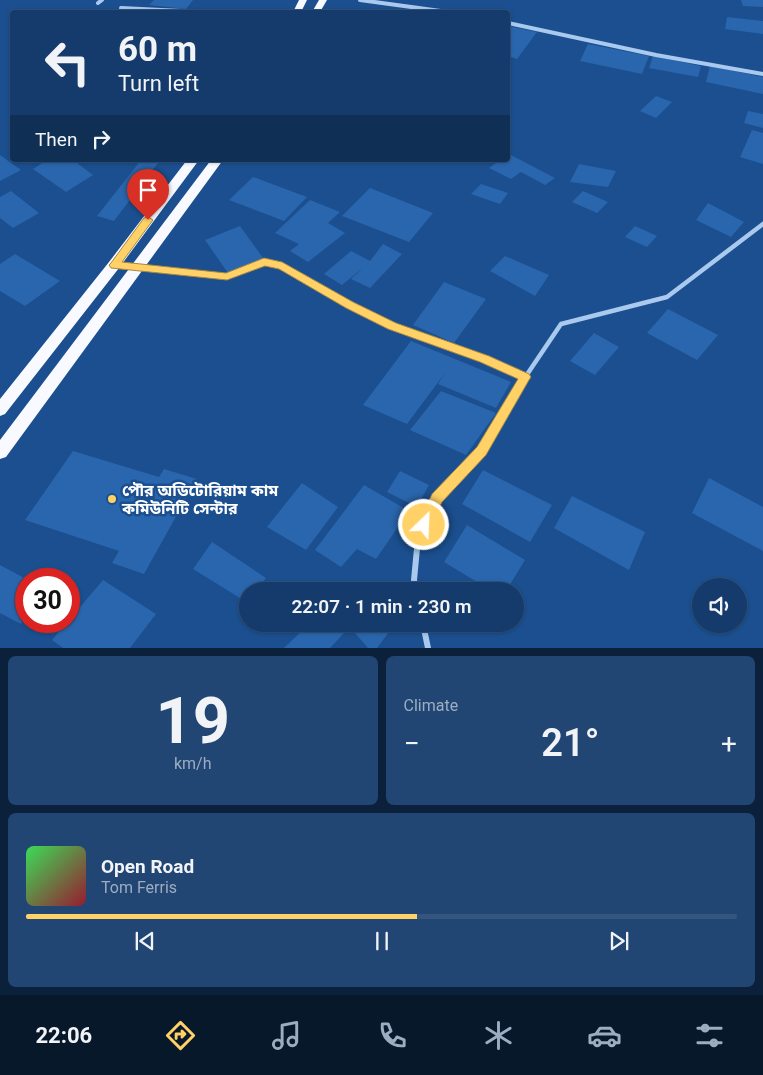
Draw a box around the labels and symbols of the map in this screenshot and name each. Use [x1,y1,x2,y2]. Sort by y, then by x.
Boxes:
pin [127,169,169,220]
place label: পৌর অডিটোরিয়াম কাম কমিউনিটি সেন্টার [121,481,279,518]
marker: পৌর অডিটোরিয়াম কাম কমিউনিটি সেন্টার [106,493,118,505]
position arrow [397,498,449,550]
speed limit sign: 30 [15,568,80,633]

